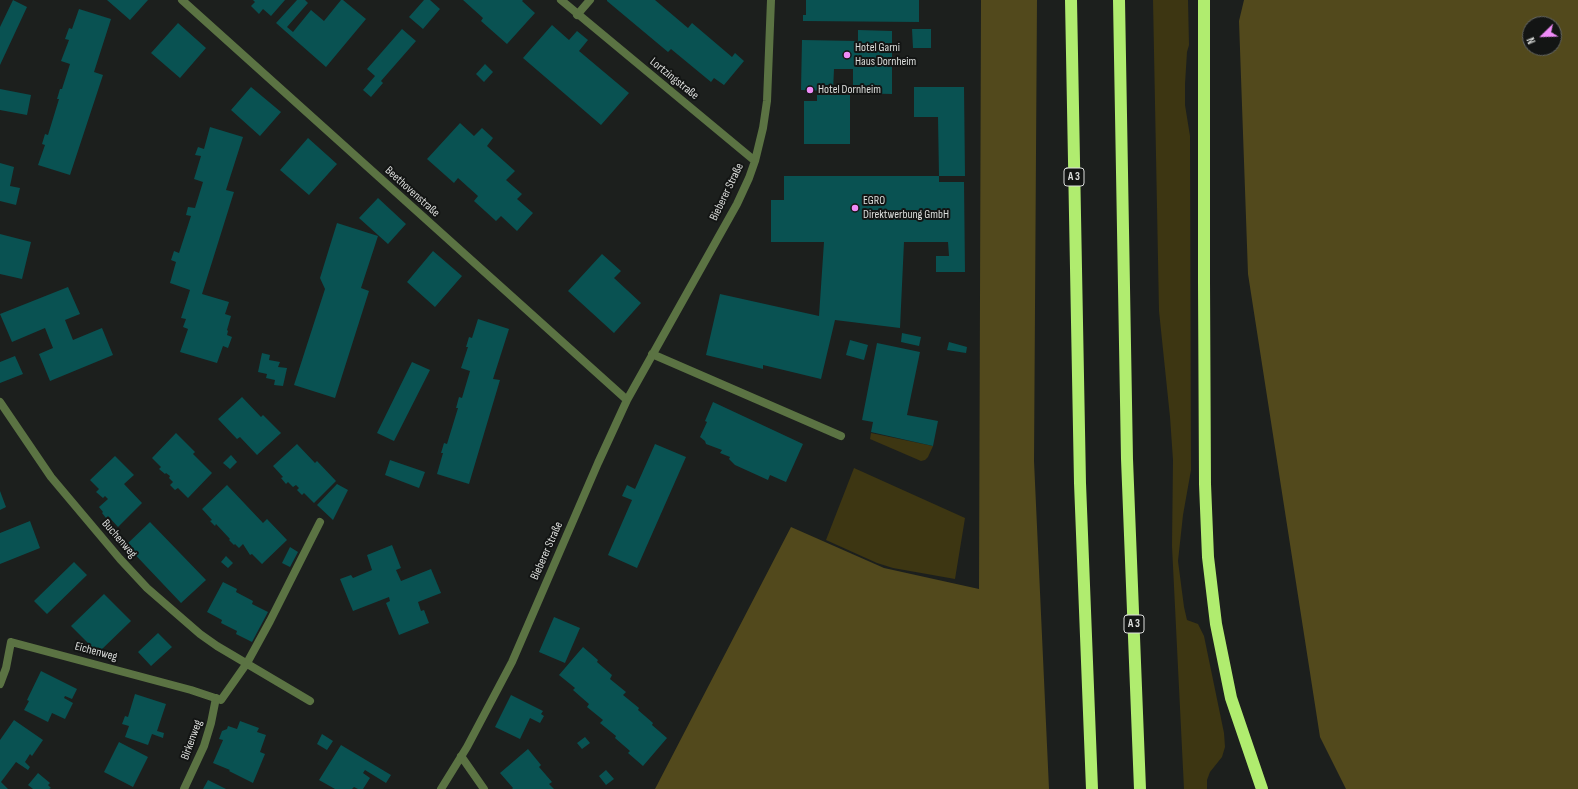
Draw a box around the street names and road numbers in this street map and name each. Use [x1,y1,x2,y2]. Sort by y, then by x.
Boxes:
street label: Lortzingstraße [647,55,701,103]
street label: Bieberer Straße [707,161,747,223]
street label: Beethovenstraße [382,164,442,220]
road number: A 3 [1064,168,1084,186]
street label: Buchenweg [98,517,140,561]
street label: Bieberer Straße [528,520,566,582]
road number: A 3 [1124,615,1144,633]
street label: Eichenweg [73,639,119,665]
street label: Birkenweg [178,718,206,762]

